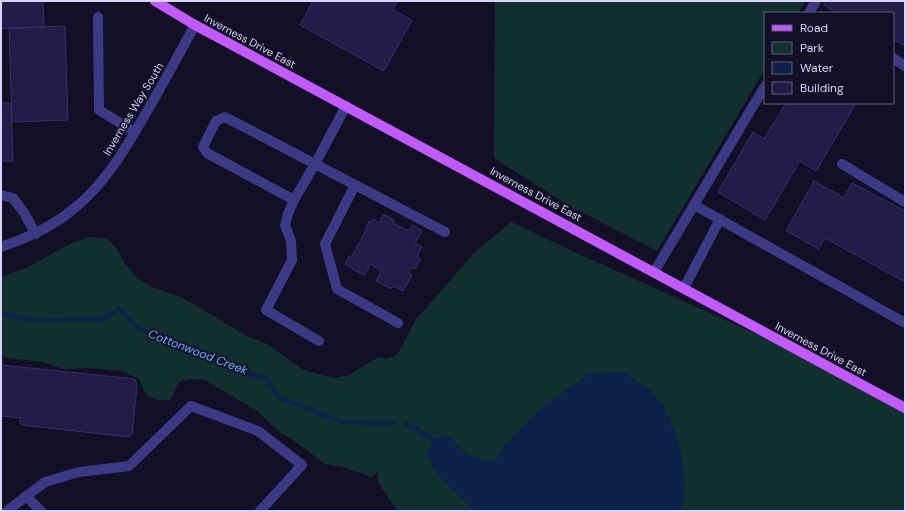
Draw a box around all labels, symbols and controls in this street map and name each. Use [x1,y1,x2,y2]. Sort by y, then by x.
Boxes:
street label: Inverness Drive East [202,11,298,71]
legend [764,12,894,104]
text: Road [800,20,828,36]
text: Park [800,40,824,56]
street label: Inverness Way South [100,60,166,158]
text: Water [800,60,834,76]
text: Building [800,80,844,96]
street label: Inverness Drive East [488,164,584,224]
street label: Inverness Drive East [773,319,869,379]
water label: Cottonwood Creek [146,326,251,379]

